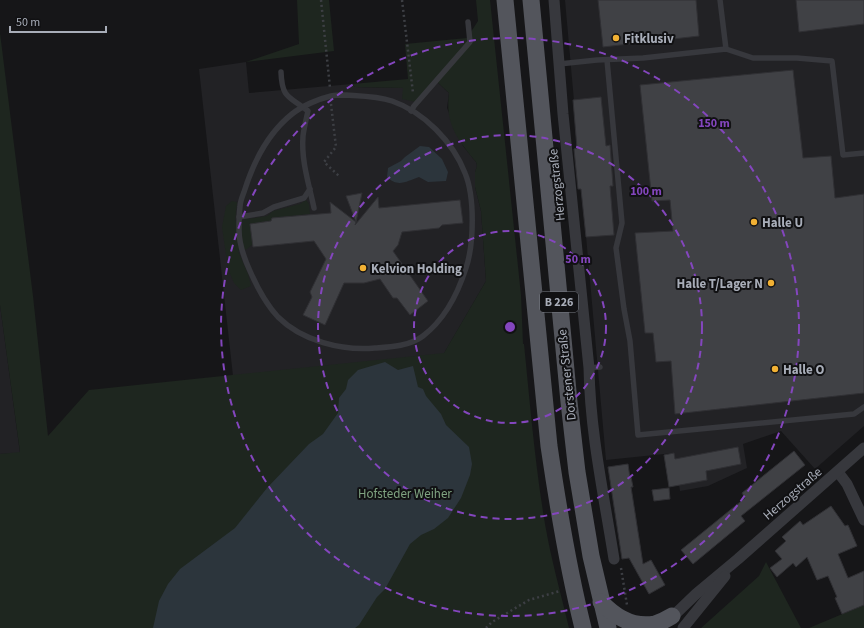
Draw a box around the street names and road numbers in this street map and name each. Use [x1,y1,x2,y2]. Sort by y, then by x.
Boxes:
street label: Herzogstraße [544,148,570,222]
road number: B 226 [540,292,578,312]
street label: Dorstener Straße [553,328,581,421]
street label: Herzogstraße [759,463,826,524]

